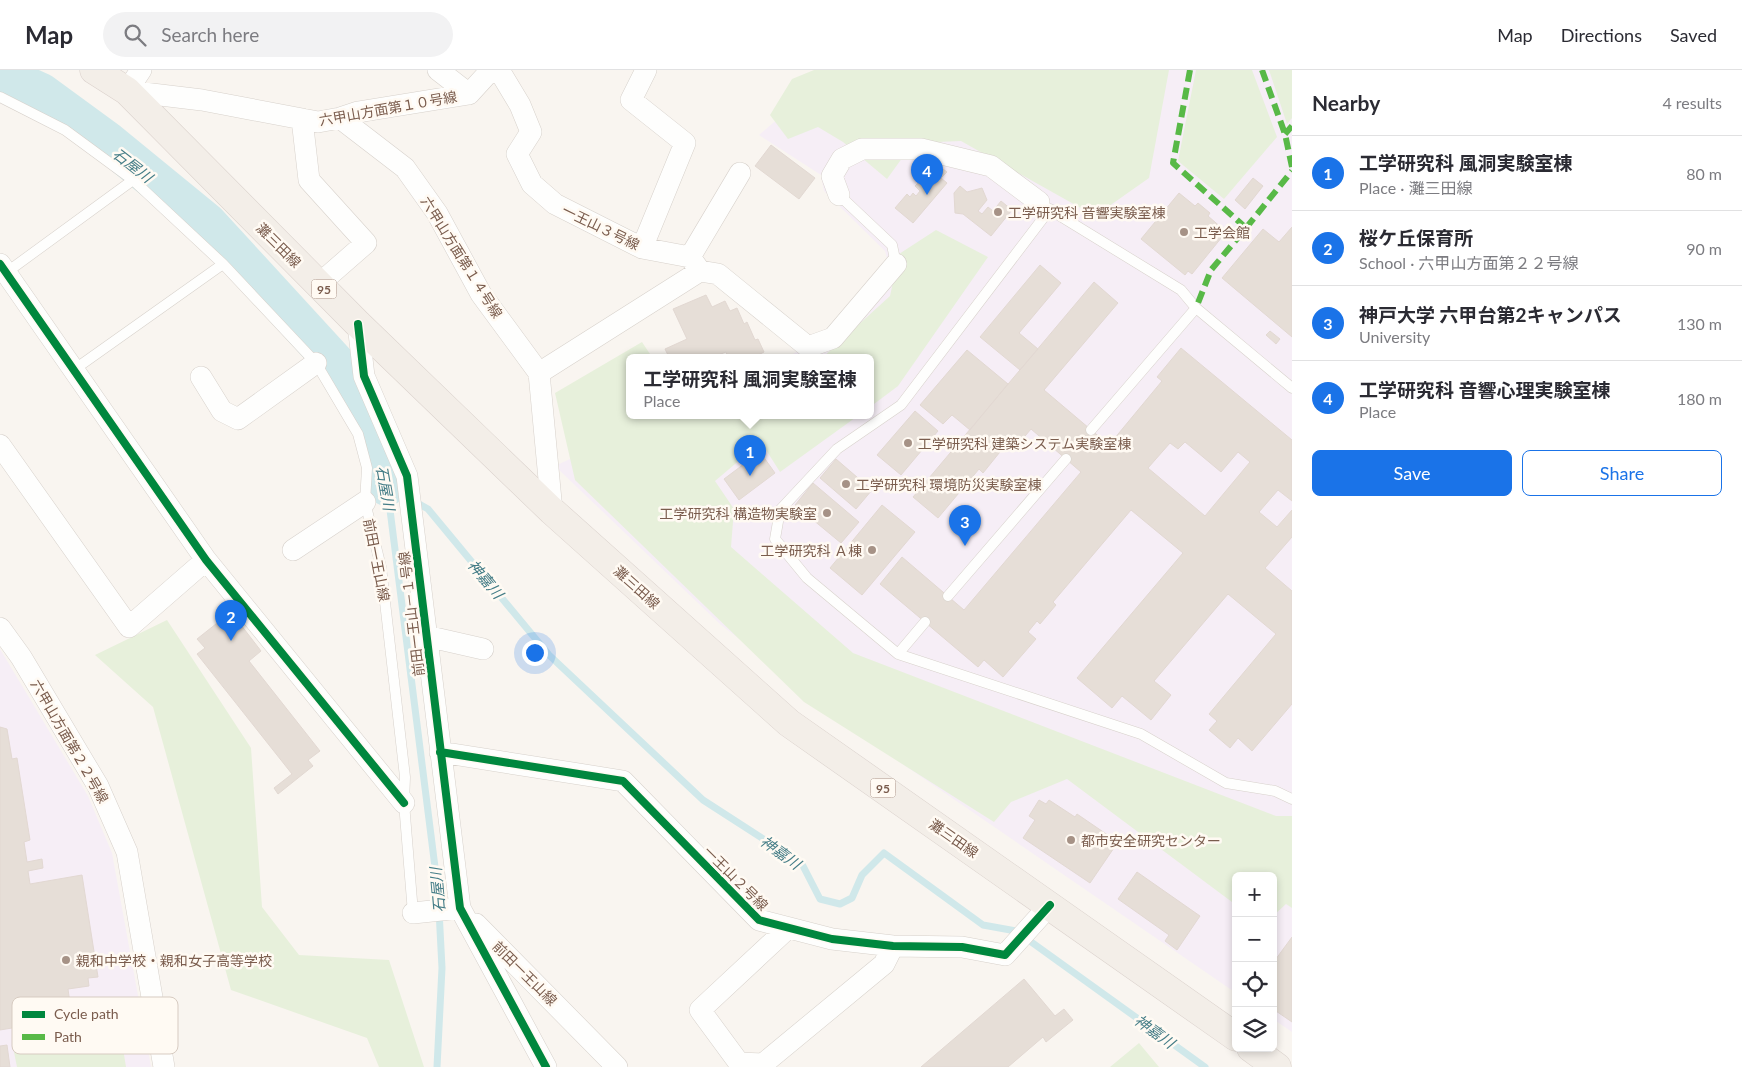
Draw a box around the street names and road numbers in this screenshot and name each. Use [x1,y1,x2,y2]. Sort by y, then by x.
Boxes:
street label: 六甲山方面第１０号線 [318,87,458,129]
street label: 六甲山方面第１４号線 [418,193,506,321]
street label: 一王山３号線 [560,201,642,253]
street label: 灘三田線 [253,219,305,271]
road number: 95 [312,280,336,298]
street label: 前田一王山線 [361,517,393,603]
street label: 前田一王山－１号線 [395,550,427,678]
street label: 灘三田線 [611,562,663,612]
street label: 六甲山方面第２２号線 [28,676,112,806]
road number: 95 [870,778,896,798]
street label: 灘三田線 [926,815,982,861]
street label: 一王山２号線 [700,842,772,914]
street label: 前田一王山線 [489,937,561,1009]

